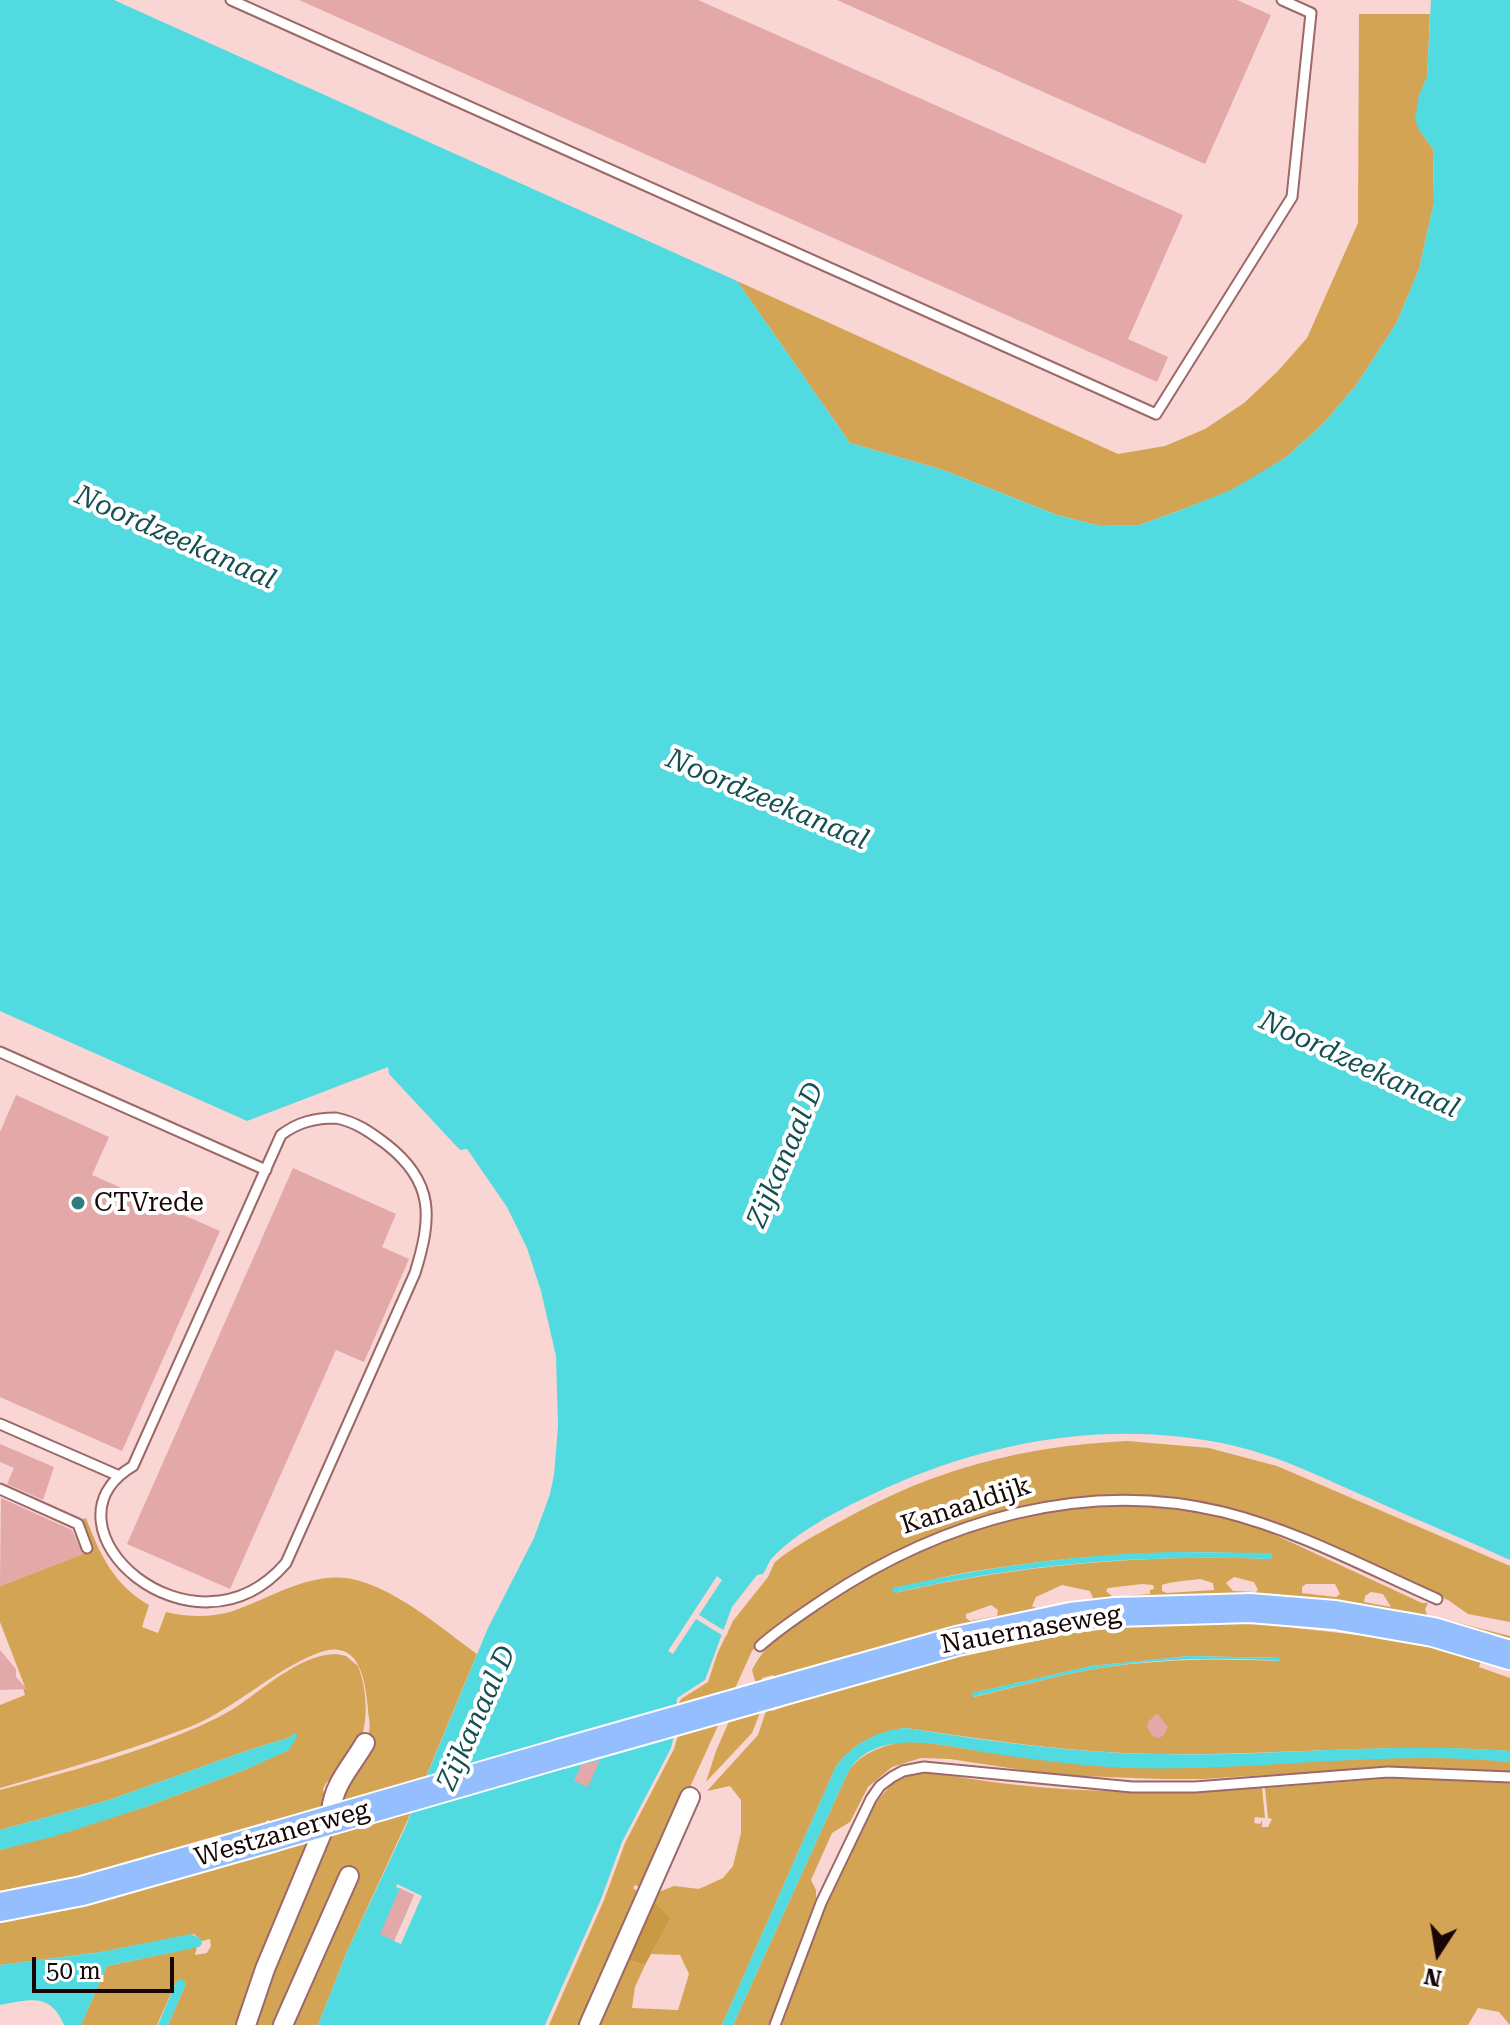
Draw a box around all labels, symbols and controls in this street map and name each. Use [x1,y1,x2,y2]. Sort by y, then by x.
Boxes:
water label: Noordzeekanaal [69,479,281,597]
water label: Noordzeekanaal [661,742,873,858]
water label: Noordzeekanaal [1254,1004,1464,1126]
water label: Zijkanaal D [740,1078,832,1232]
place label: CTVrede [94,1187,204,1219]
marker: CTVrede [69,1194,87,1212]
street label: Kanaaldijk [897,1470,1035,1542]
street label: Nauernaseweg [938,1599,1124,1661]
water label: Zijkanaal D [430,1641,524,1795]
street label: Westzanerweg [191,1794,373,1874]
north arrow [1398,1913,1478,1993]
scale bar [36,1941,178,1991]
text: 50 m [46,1957,101,1985]
text: N [1422,1963,1444,1991]

